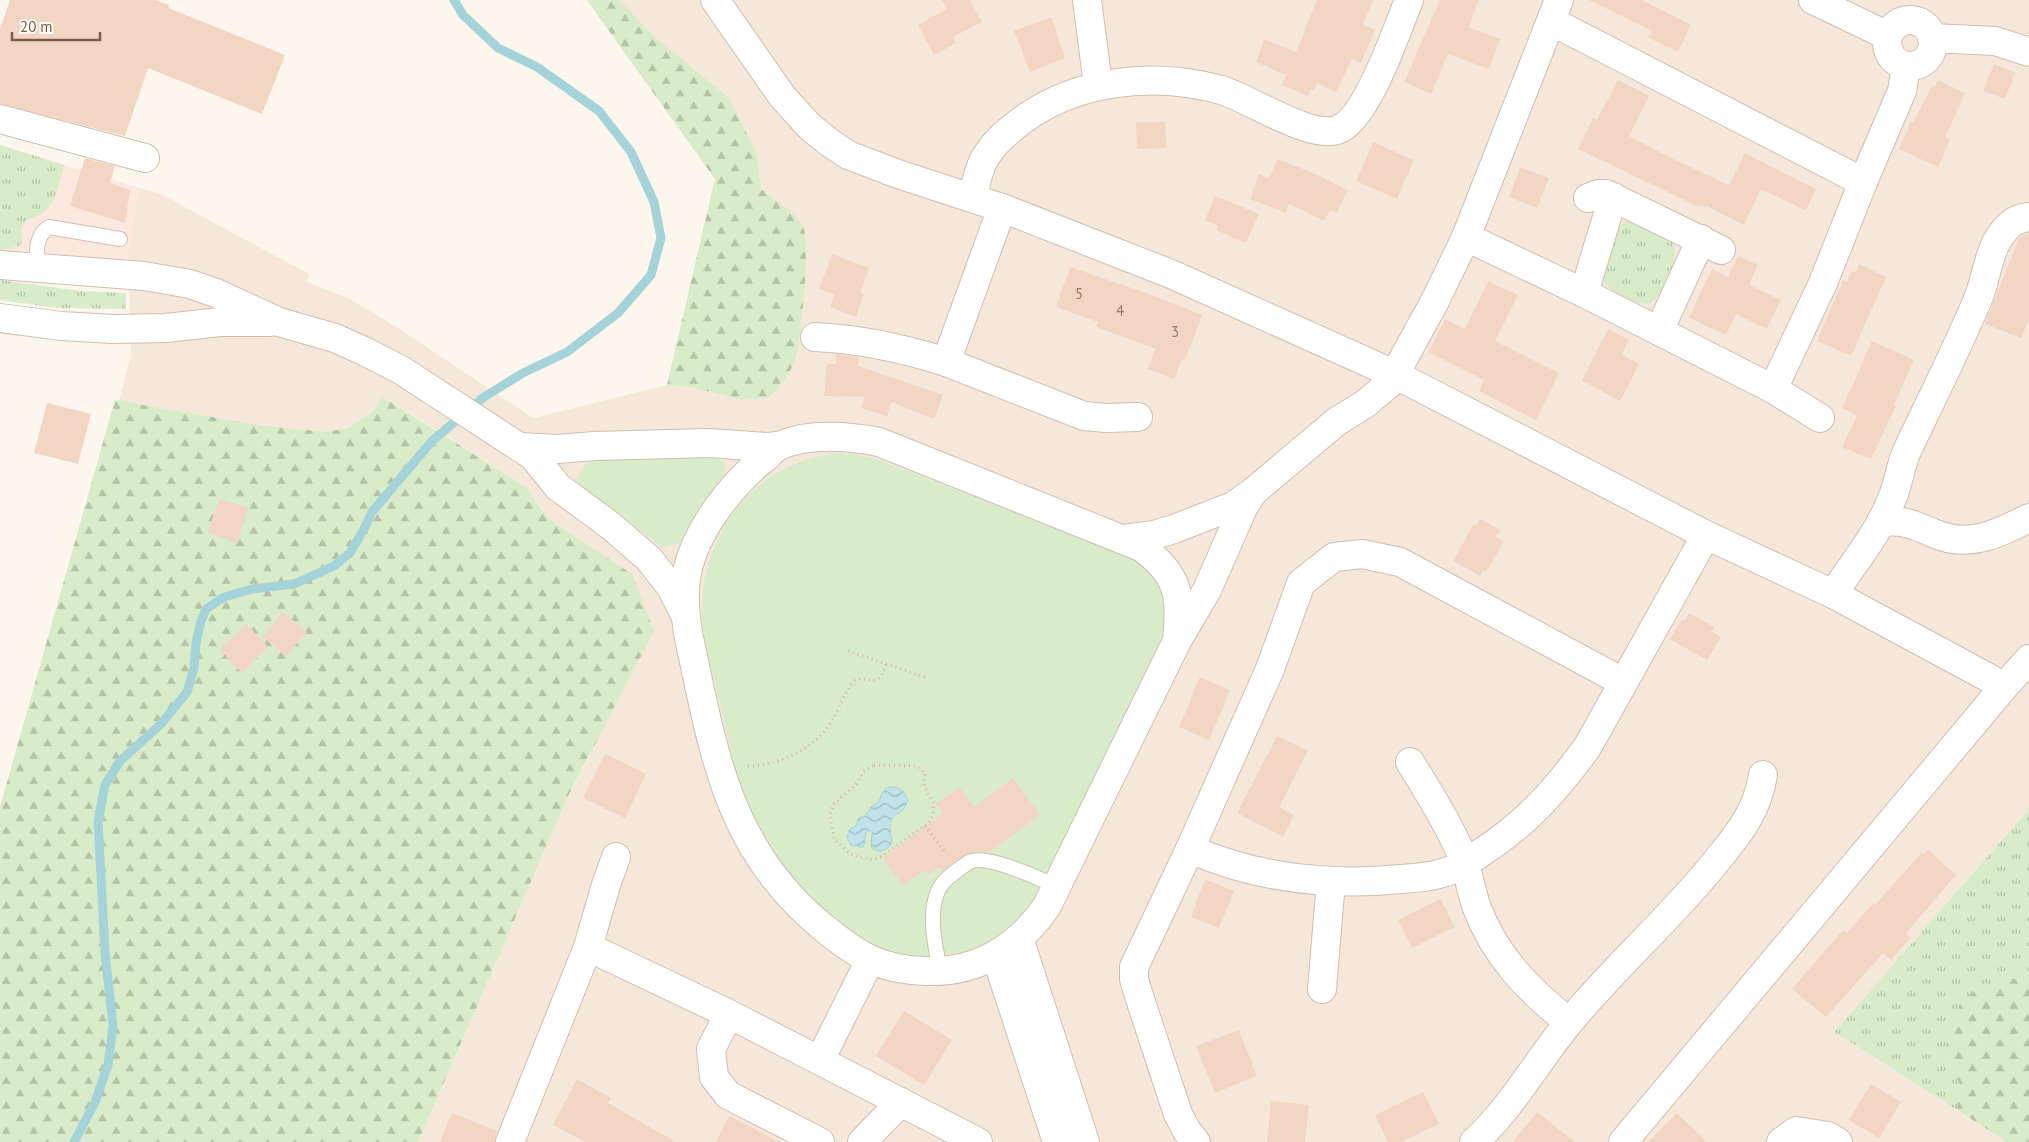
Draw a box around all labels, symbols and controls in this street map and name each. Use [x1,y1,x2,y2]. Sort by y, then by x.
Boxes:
scale bar [12,10,100,42]
text: 20 m [20,17,53,36]
house number: 5 [1075,284,1083,303]
house number: 4 [1116,301,1124,320]
house number: 3 [1171,322,1179,341]

